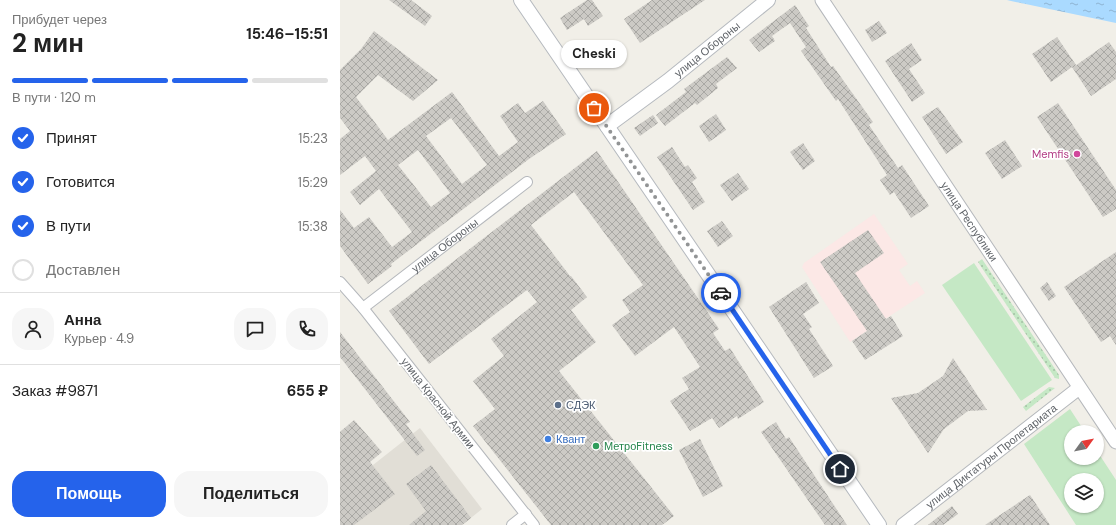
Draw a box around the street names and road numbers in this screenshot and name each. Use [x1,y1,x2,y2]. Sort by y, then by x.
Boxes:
street label: улица Обороны [671,19,743,80]
street label: улица Республики [938,179,1001,264]
street label: улица Обороны [409,215,481,275]
street label: улица Красной Армии [398,355,478,451]
street label: улица Диктатуры Пролетариата [923,400,1060,512]

